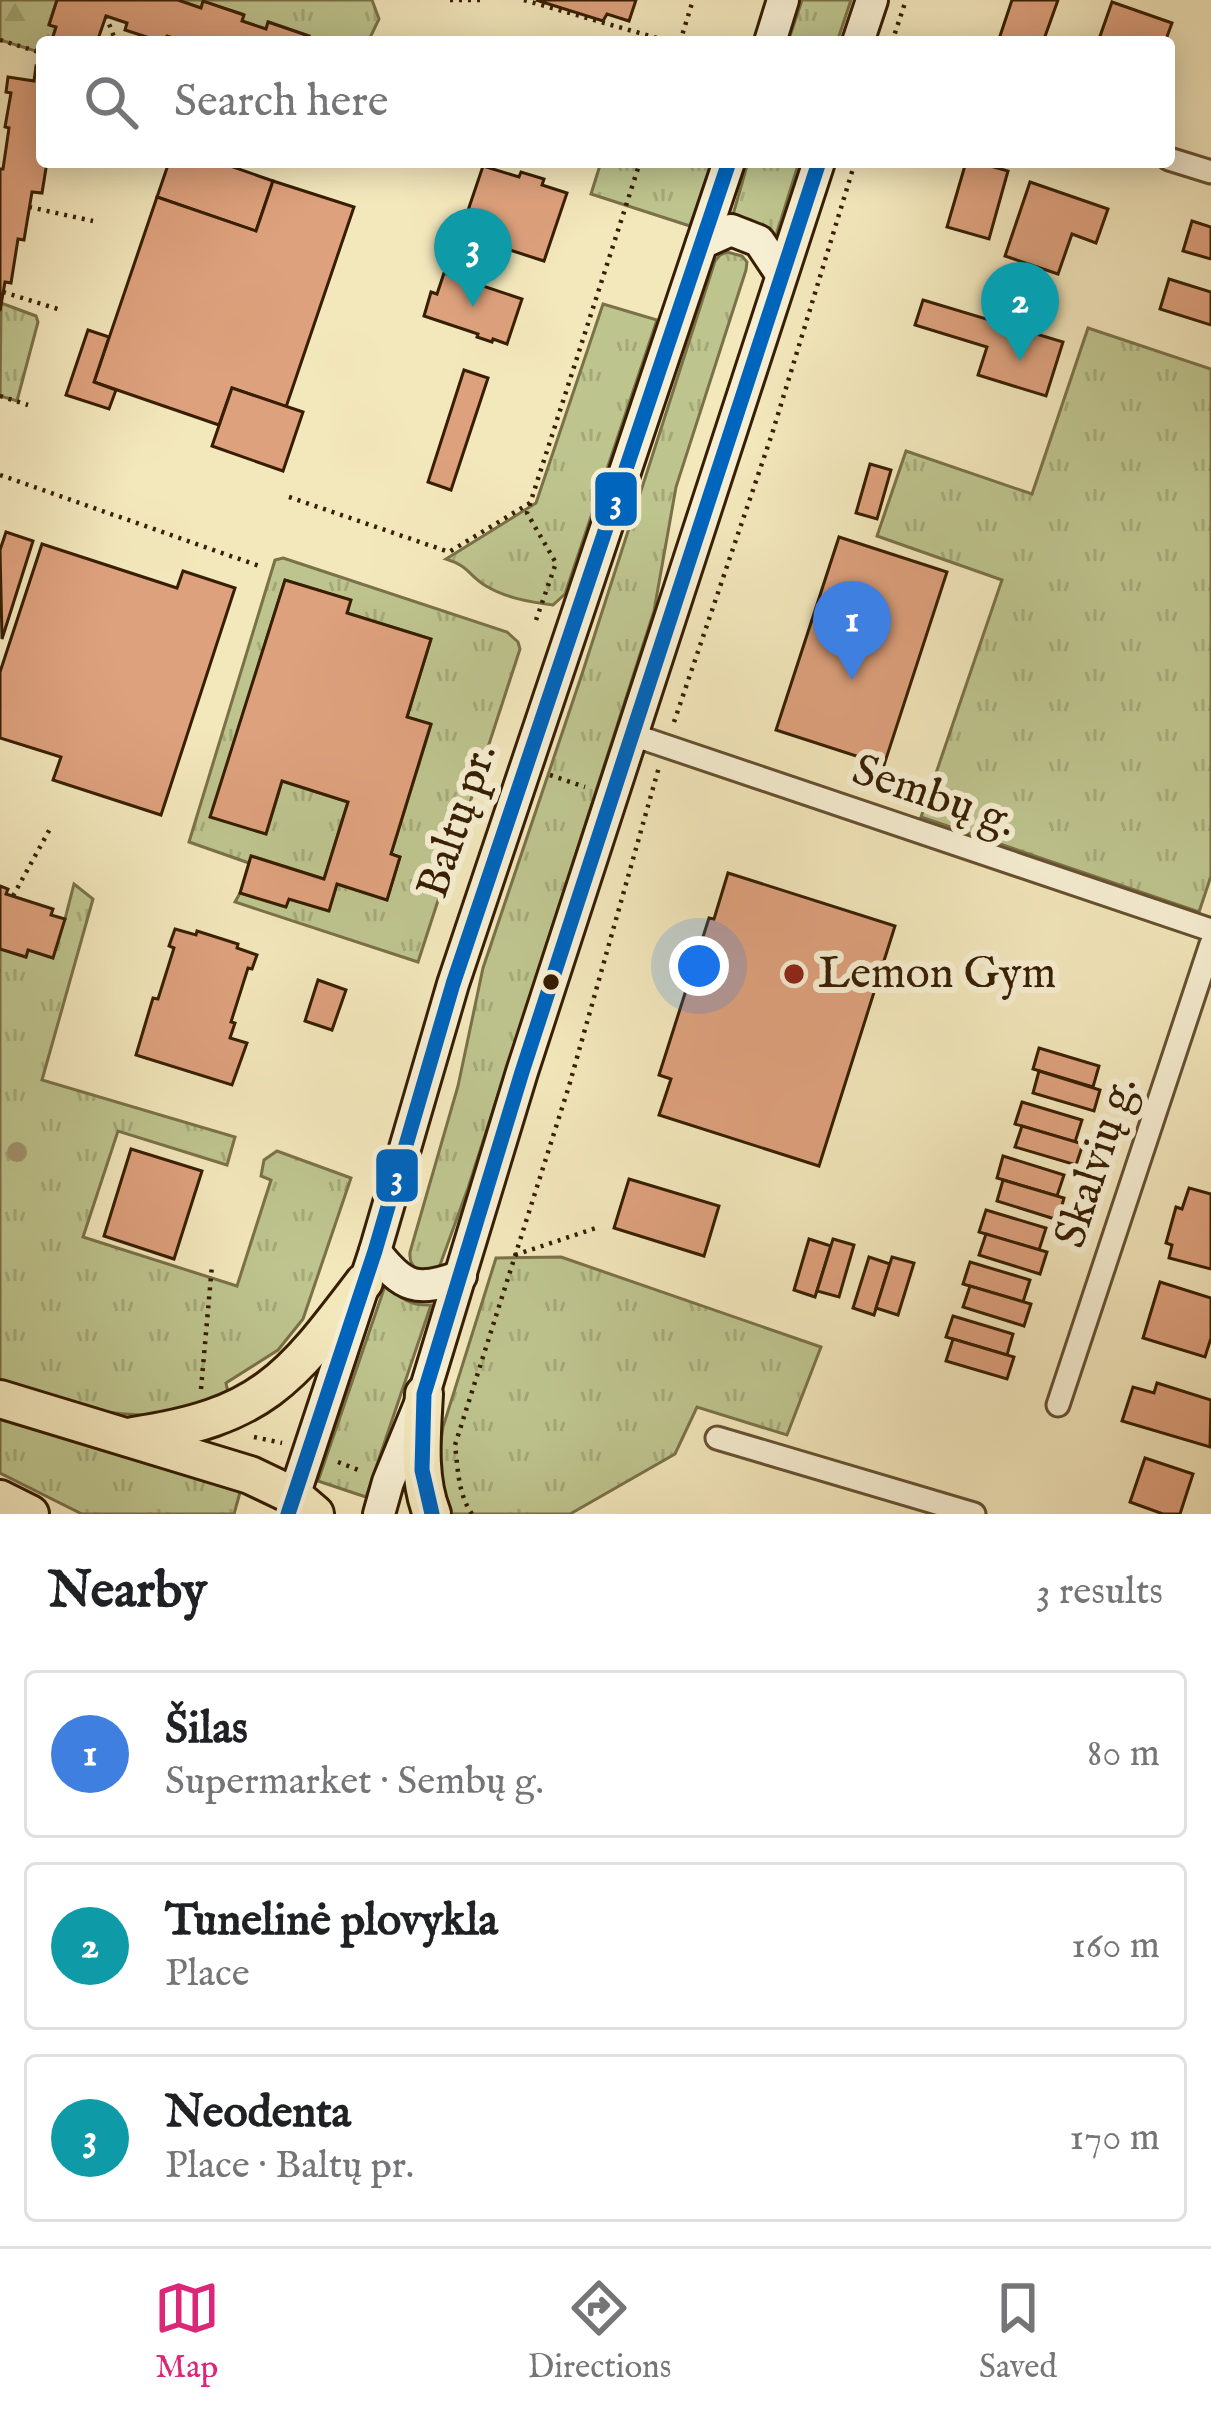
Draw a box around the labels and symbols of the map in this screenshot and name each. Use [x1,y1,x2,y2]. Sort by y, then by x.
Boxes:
pin: 3 [434,208,512,307]
pin: 2 [981,262,1059,361]
line badge: 3 [593,470,639,528]
text: 3 [610,481,622,523]
pin: 1 [813,581,891,680]
street label: Baltų pr. [405,736,511,906]
street label: Sembų g. [845,743,1023,851]
your location [669,936,729,996]
place label: Lemon Gym [818,946,1056,1003]
marker: Lemon Gym [781,961,807,987]
unlabelled marker [540,971,562,993]
street label: Skalvių g. [1043,1069,1151,1255]
line badge: 3 [374,1147,420,1204]
text: 3 [391,1157,403,1199]

